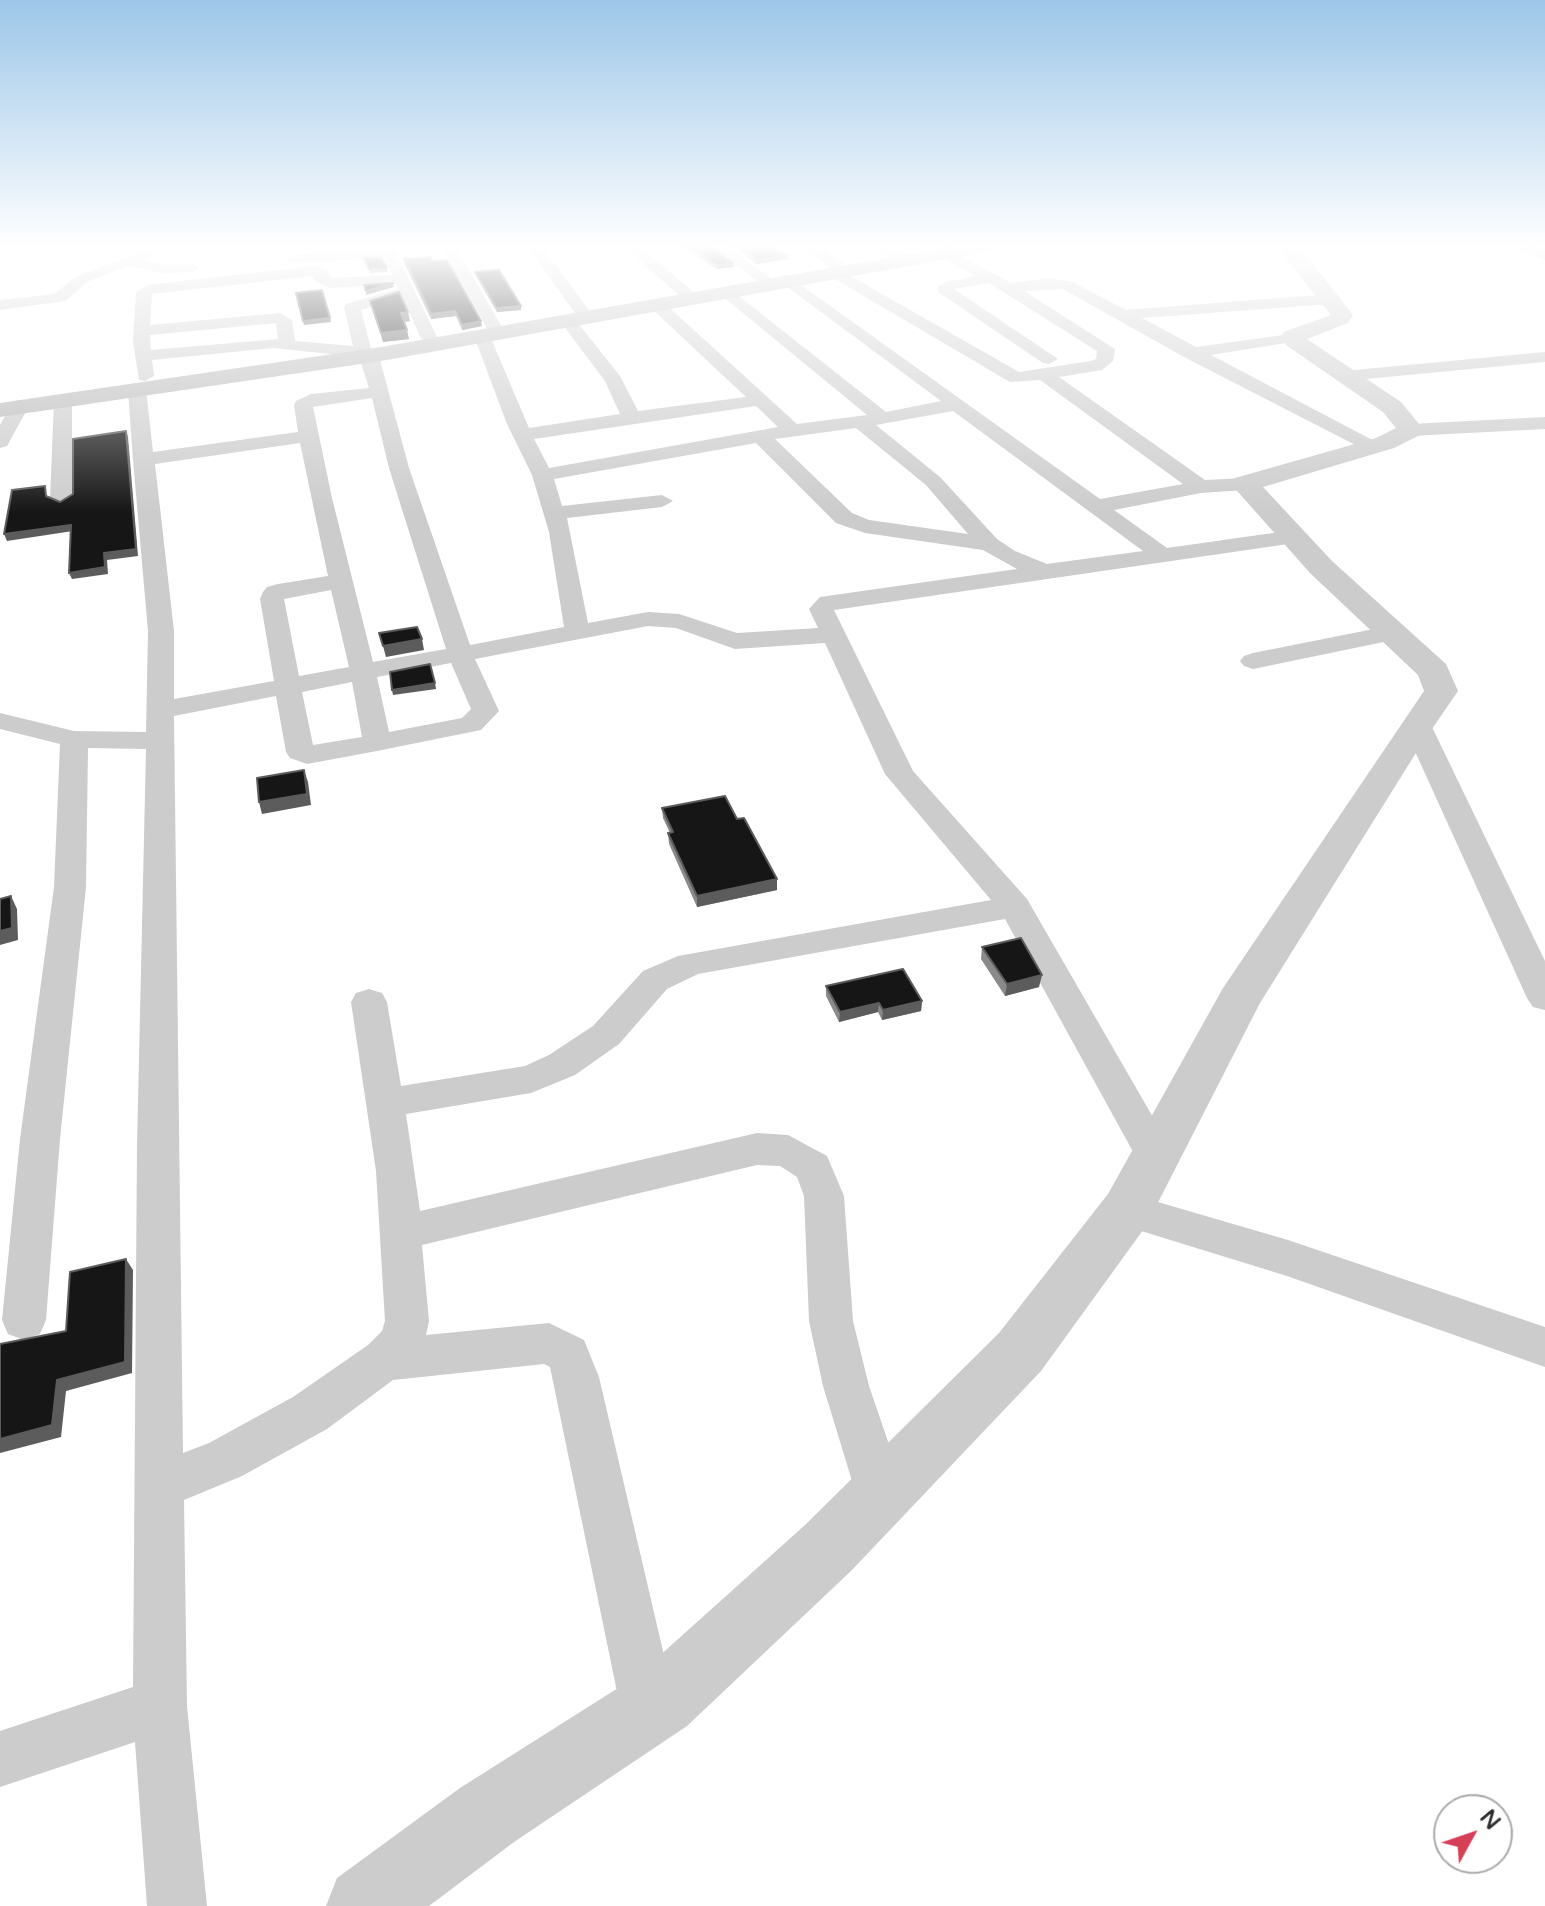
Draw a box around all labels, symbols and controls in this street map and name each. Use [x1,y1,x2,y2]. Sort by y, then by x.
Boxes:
north arrow [1433,1794,1513,1874]
text: N [1474,1805,1505,1835]

